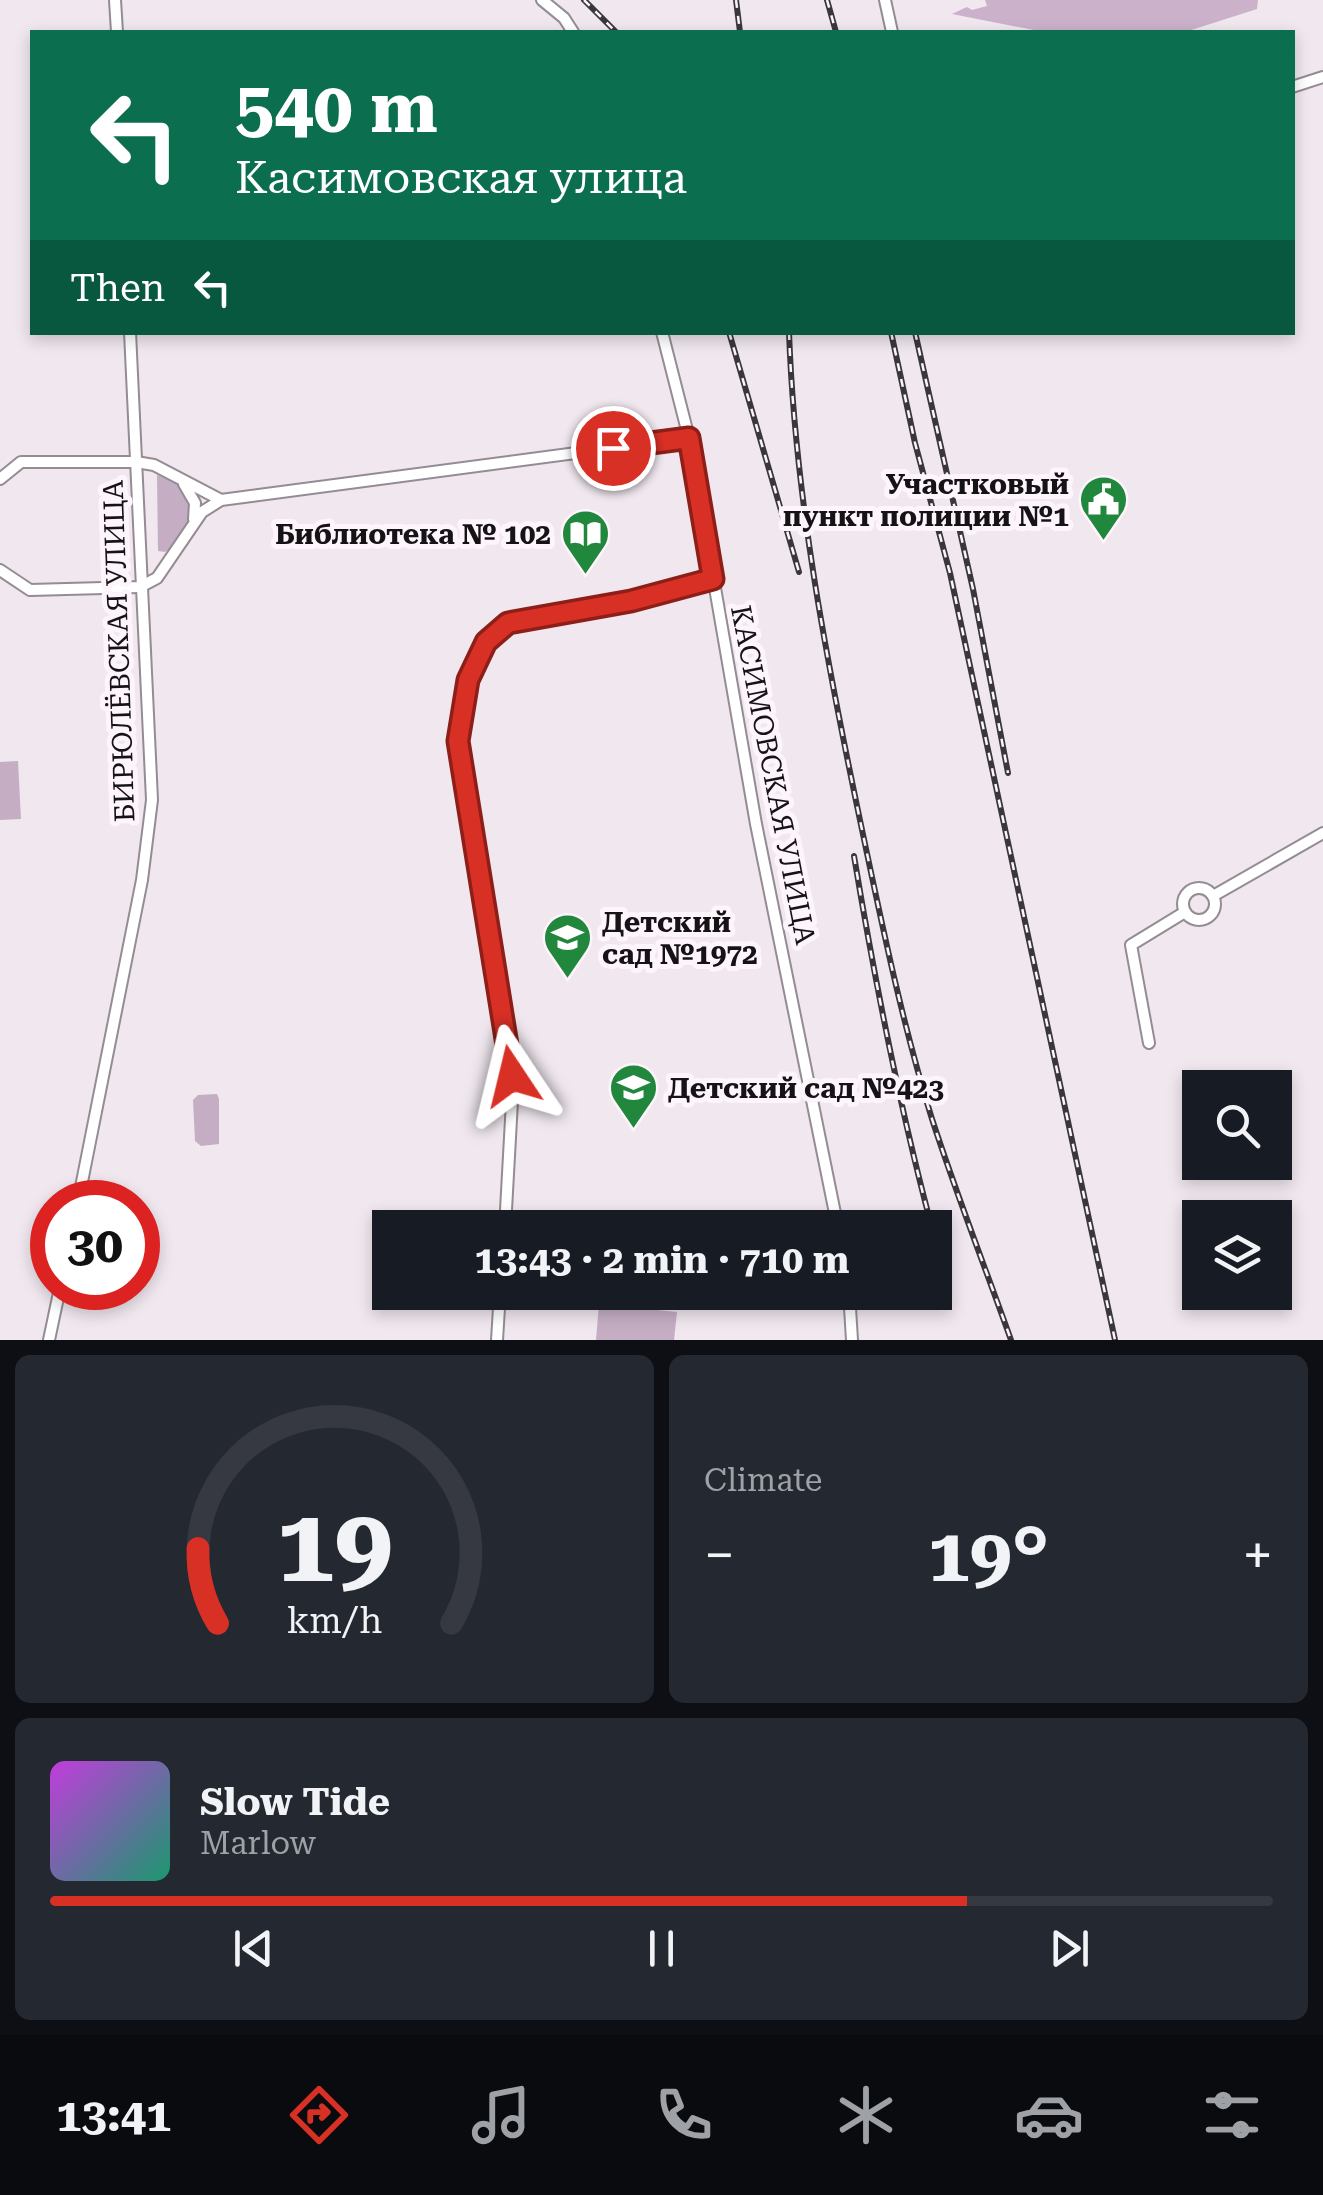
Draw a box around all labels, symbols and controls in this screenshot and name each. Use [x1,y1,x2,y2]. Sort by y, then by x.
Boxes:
text: 540 m [235,67,438,149]
icon: left [70,70,200,200]
text: Касимовская улица [235,151,687,204]
icon: left [185,260,240,315]
text: Then [70,266,165,310]
pin [571,406,656,491]
icon: arrive [586,421,641,476]
place label: Участковый пункт полиции №1 [783,468,1069,533]
public building icon: Участковый пункт полиции №1 [1078,474,1130,542]
street label: БИРЮЛЁВСКАЯ УЛИЦА [97,479,141,823]
library icon: Библиотека № 102 [560,508,612,576]
place label: Библиотека № 102 [275,518,551,551]
street label: КАСИМОВСКАЯ УЛИЦА [724,603,822,948]
place label: Детский сад №1972 [602,906,758,971]
school or university icon: Детский сад №1972 [541,912,593,980]
position arrow [460,1024,564,1128]
school or university icon: Детский сад №423 [607,1062,659,1130]
map controls [1182,1070,1292,1310]
button: search [1182,1070,1292,1180]
place label: Детский сад №423 [668,1072,944,1105]
speed limit sign: 30 [30,1180,160,1310]
button: layers [1182,1200,1292,1310]
text: 13:43 · 2 min · 710 m [475,1238,849,1282]
text: Climate [704,1461,822,1499]
text: 19 [276,1485,393,1606]
text: 19° [928,1511,1049,1599]
text: − [704,1523,735,1587]
text: + [1242,1523,1273,1587]
text: km/h [287,1600,382,1642]
text: Slow Tide [200,1780,390,1824]
text: Marlow [200,1824,316,1862]
icon: previous [226,1921,281,1976]
icon: pause [634,1921,689,1976]
icon: next [1042,1921,1097,1976]
icon: directions [284,2080,354,2150]
icon: music [466,2080,536,2150]
icon: phone [649,2080,719,2150]
icon: climate [831,2080,901,2150]
icon: car [1014,2080,1084,2150]
icon: filters [1197,2080,1267,2150]
text: 13:41 [56,2089,171,2142]

